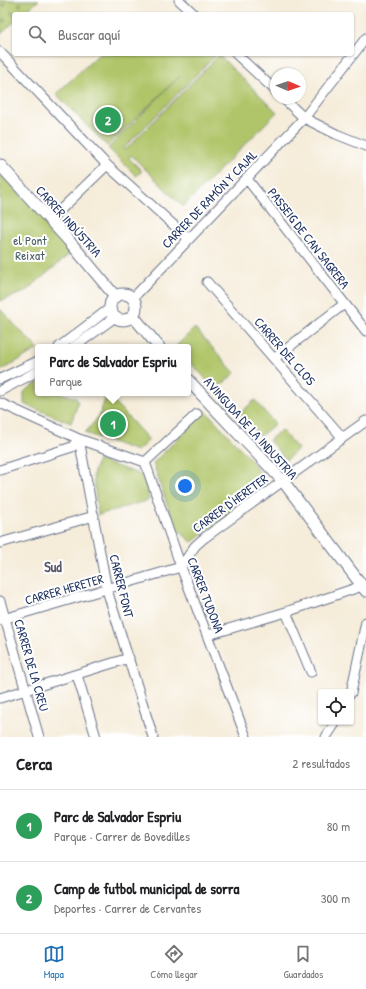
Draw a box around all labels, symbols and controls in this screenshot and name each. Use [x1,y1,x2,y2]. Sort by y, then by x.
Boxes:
search box [12,12,354,56]
icon: search [26,23,48,45]
text: Buscar aquí [58,24,121,45]
north arrow [270,68,306,104]
pin: 2 [95,105,121,135]
street label: CARRER DE RAMÓN Y CAJAL [157,146,261,252]
street label: CARRER INDÚSTRIA [32,181,106,261]
street label: PASSEIG DE CAN SAGRERA [264,184,354,293]
park label: el Pont Reixat [13,231,47,264]
street label: CARRER DEL CLOS [250,313,320,389]
popup [35,344,191,396]
text: Parc de Salvador Espriu [49,351,177,372]
text: Parque [49,372,82,390]
street label: AVINGUDA DE LA INDUSTRIA [200,373,302,484]
pin: 1 [100,409,126,439]
street label: CARRER D'HERETER [189,469,272,537]
your location [175,476,195,496]
street label: CARRER FONT [105,552,139,621]
street label: CARRER TUDONA [183,555,229,636]
district label: Sud [44,557,62,576]
street label: CARRER HERETER [23,569,106,609]
street label: CARRER DE LA CREU [10,617,54,713]
map controls [318,689,354,725]
button: locate [318,689,354,725]
text: Cerca [16,752,52,775]
text: 2 resultados [292,754,350,772]
text: Parc de Salvador Espriu [54,806,181,827]
text: 1 [27,817,31,835]
text: 80 m [327,817,350,835]
text: Parque · Carrer de Bovedilles [54,827,190,845]
text: Camp de futbol municipal de sorra [54,878,239,899]
text: 2 [26,889,32,907]
text: 300 m [321,889,350,907]
text: Deportes · Carrer de Cervantes [54,899,201,917]
tab: Mapa [43,943,65,981]
tab: Cómo llegar [150,943,198,981]
tab: Guardados [283,943,323,981]

